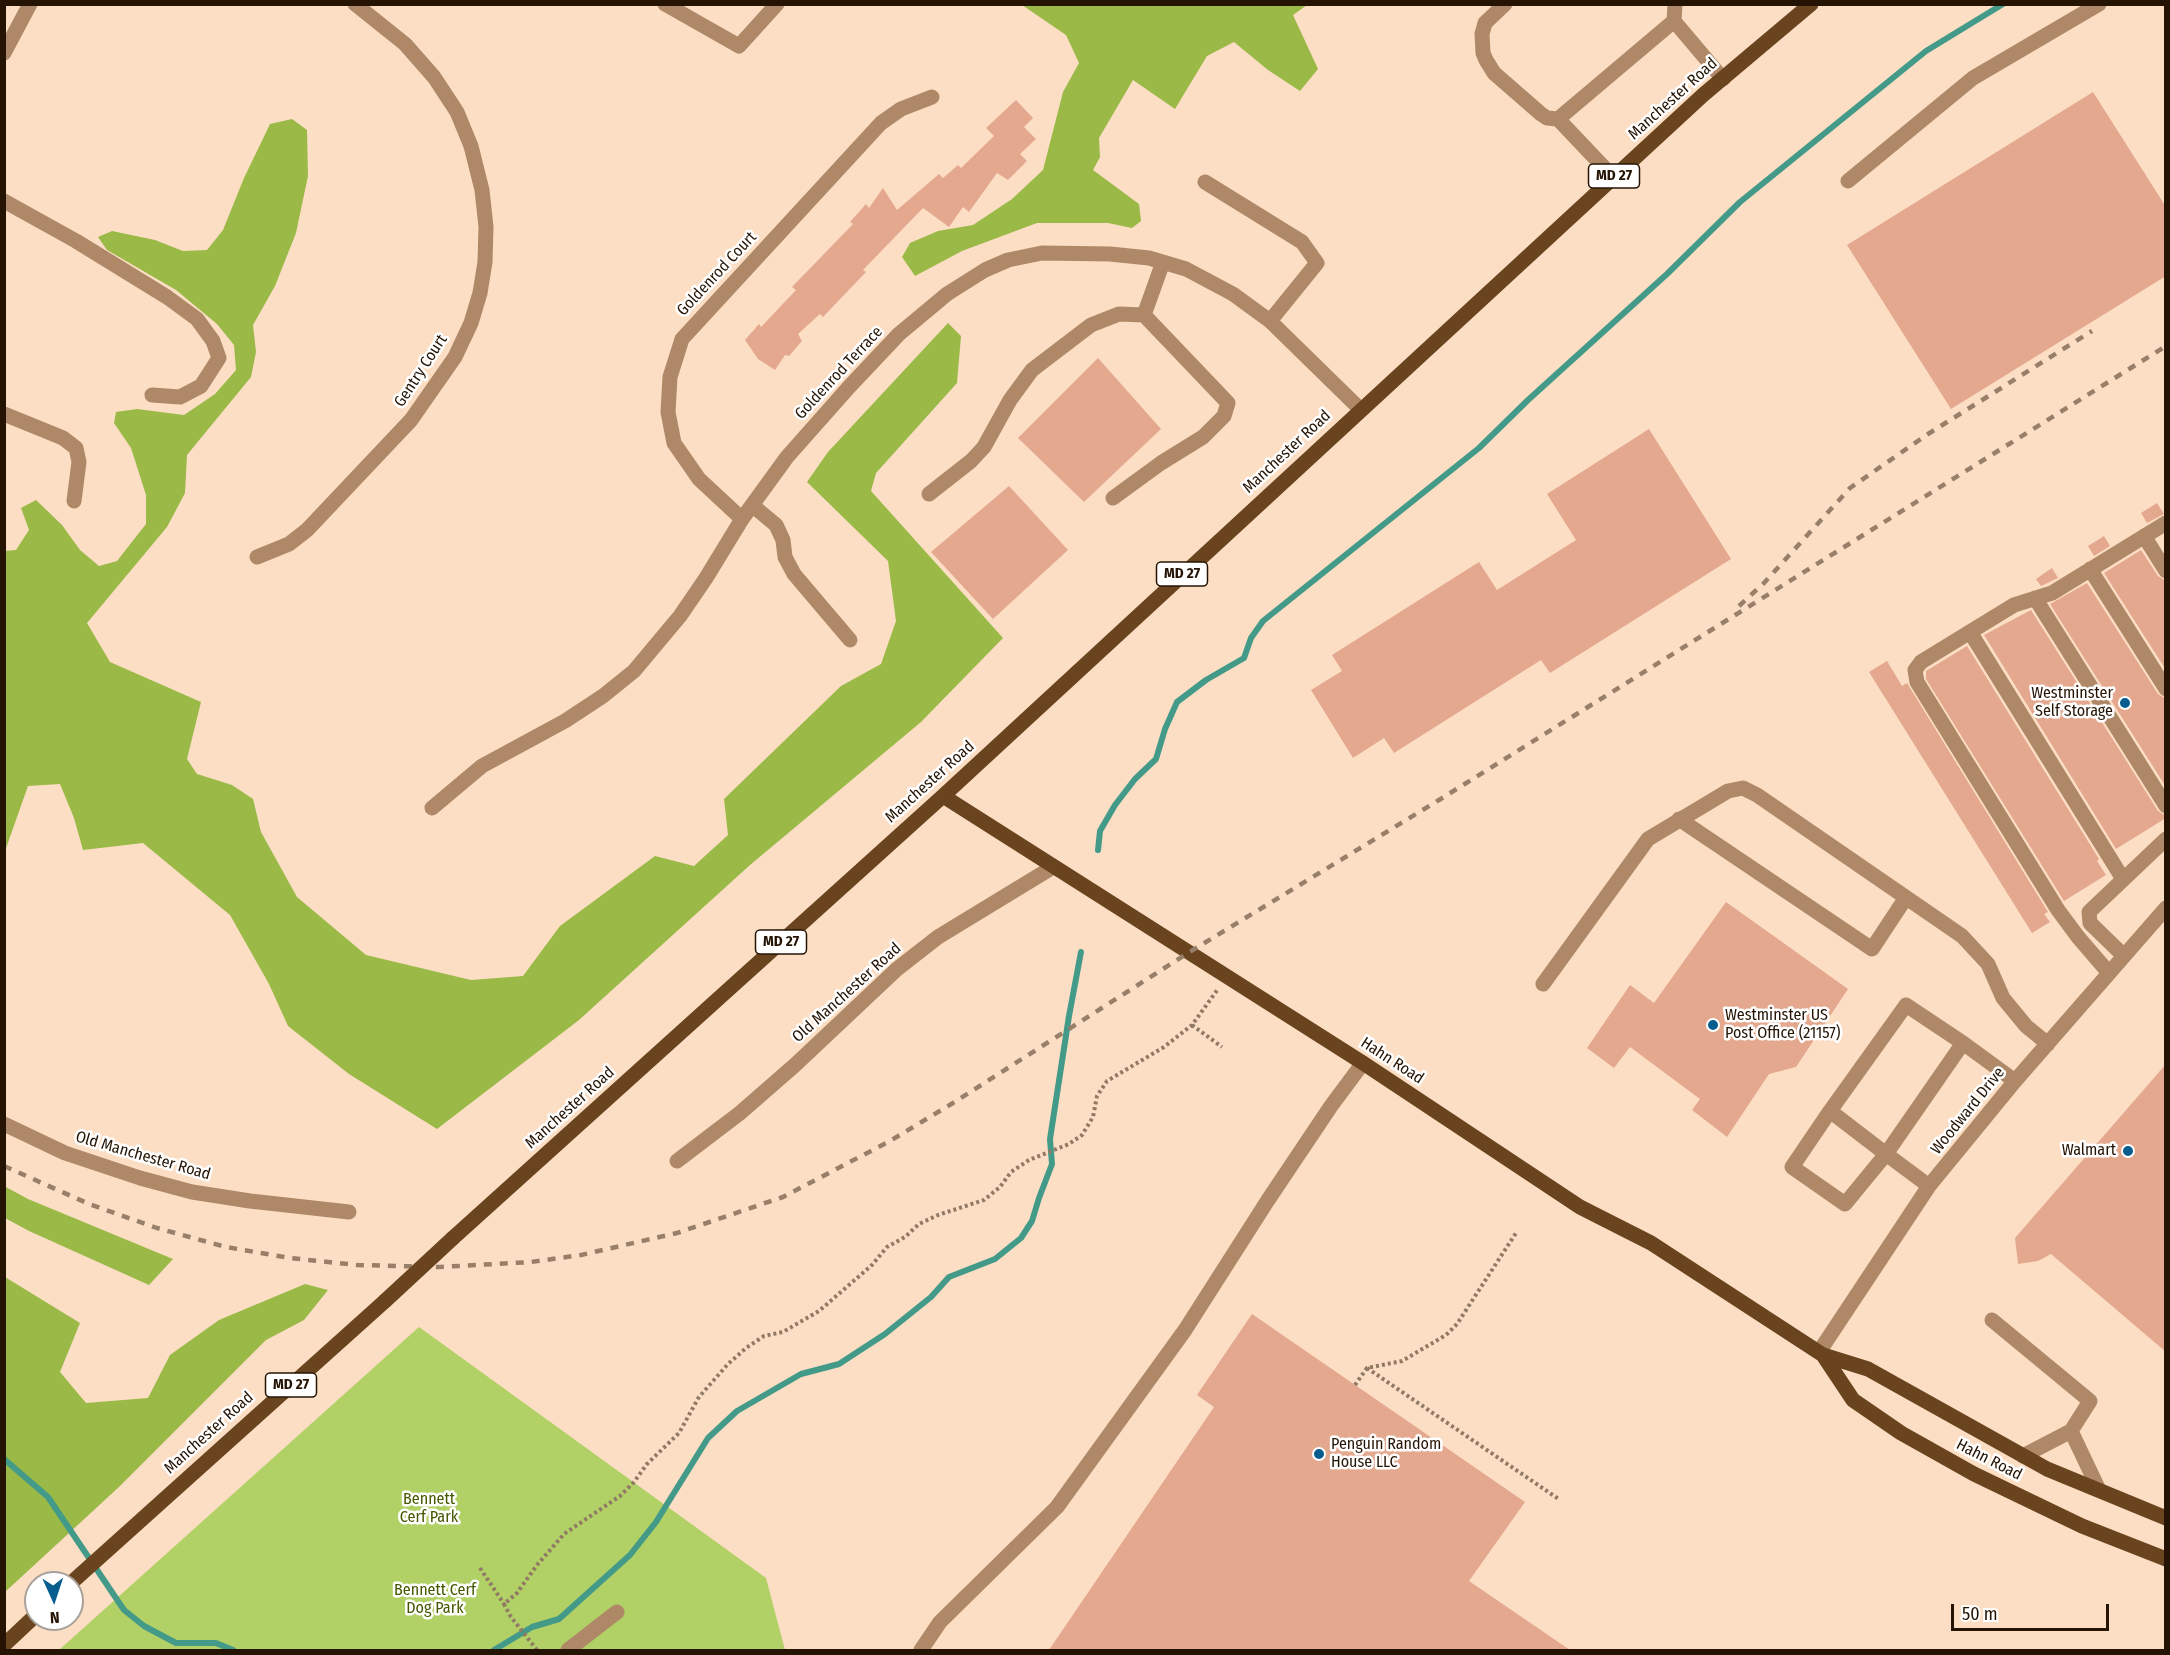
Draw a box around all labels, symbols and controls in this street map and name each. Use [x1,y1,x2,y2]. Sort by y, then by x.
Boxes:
street label: Manchester Road [1625,54,1721,144]
road number: MD 27 [1588,164,1640,188]
street label: Goldenrod Court [673,228,761,320]
street label: Goldenrod Terrace [791,323,887,423]
street label: Gentry Court [390,331,452,411]
street label: Manchester Road [1239,406,1335,498]
road number: MD 27 [1156,562,1208,586]
place label: Westminster Self Storage [2031,684,2113,722]
marker: Westminster Self Storage [2118,696,2132,710]
street label: Manchester Road [882,737,978,827]
road number: MD 27 [756,930,806,954]
street label: Old Manchester Road [789,939,905,1047]
place label: Westminster US Post Office (21157) [1725,1006,1841,1044]
marker: Westminster US Post Office (21157) [1706,1018,1720,1032]
street label: Hahn Road [1357,1034,1427,1088]
street label: Manchester Road [522,1063,618,1153]
street label: Woodward Drive [1927,1064,2009,1158]
street label: Old Manchester Road [73,1128,213,1184]
place label: Walmart [2062,1141,2116,1161]
marker: Walmart [2121,1144,2135,1158]
road number: MD 27 [266,1373,316,1397]
street label: Manchester Road [161,1388,257,1478]
place label: Penguin Random House LLC [1331,1435,1441,1473]
street label: Hahn Road [1953,1435,2025,1485]
marker: Penguin Random House LLC [1312,1447,1326,1461]
park label: Bennett Cerf Park [400,1490,458,1528]
north arrow [24,1571,84,1631]
park label: Bennett Cerf Dog Park [394,1581,476,1619]
scale bar [1954,1592,2112,1630]
text: 50 m [1962,1603,1998,1625]
text: N [50,1608,60,1627]

